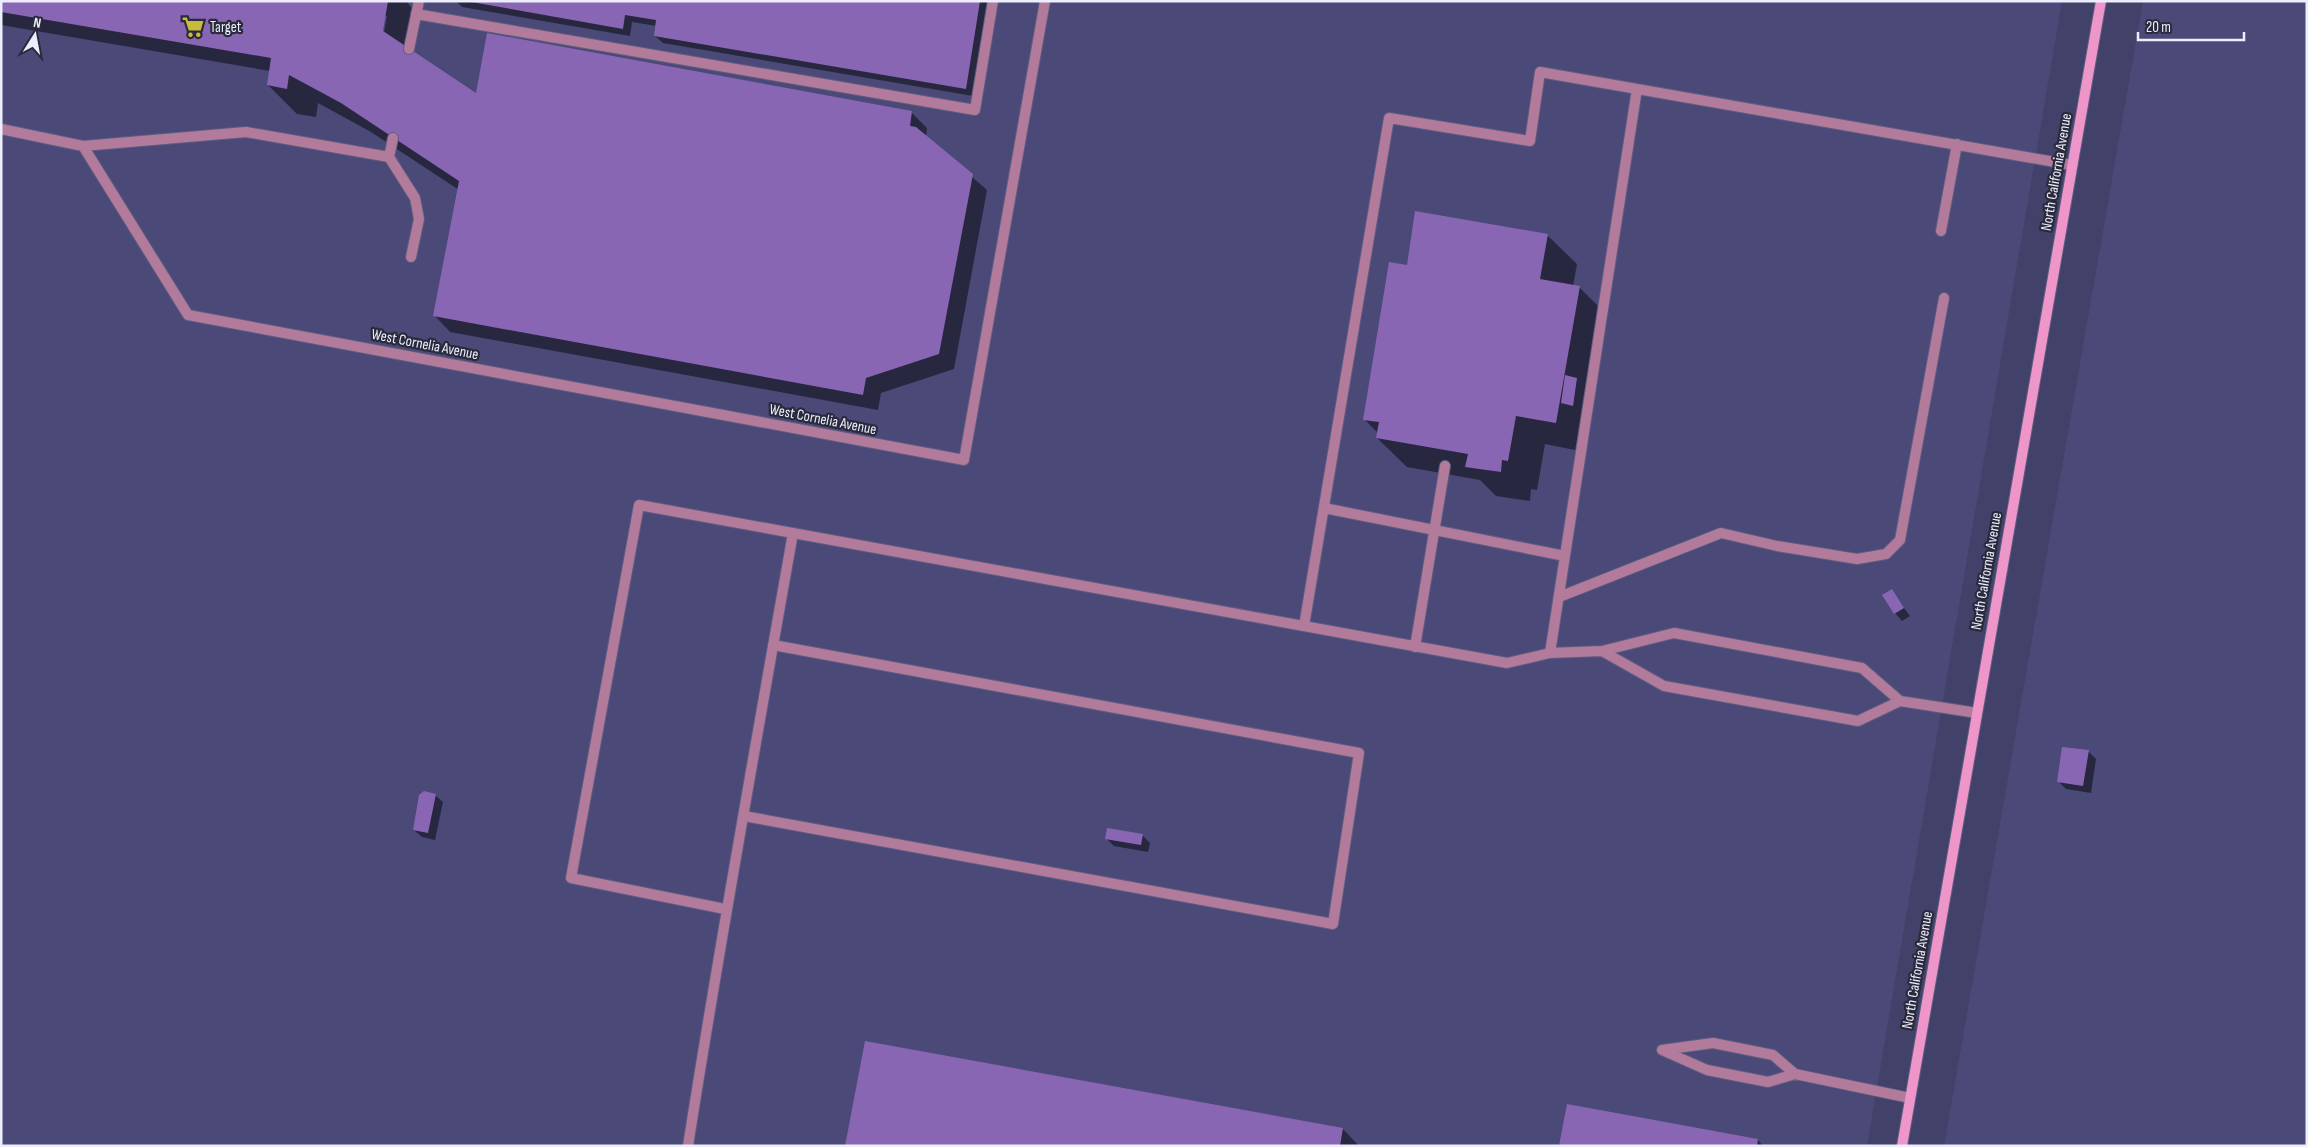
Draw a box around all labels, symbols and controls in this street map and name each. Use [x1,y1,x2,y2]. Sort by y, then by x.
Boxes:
north arrow [10,10,60,60]
scale bar [2138,10,2244,42]
text: N [32,14,43,32]
supermarket icon: Target [180,14,206,40]
place label: Target [210,18,242,37]
text: 20 m [2146,18,2171,37]
street label: North California Avenue [2037,112,2076,232]
street label: West Cornelia Avenue [370,325,480,364]
street label: West Cornelia Avenue [768,400,878,439]
street label: North California Avenue [1967,511,2006,631]
street label: North California Avenue [1898,910,1937,1030]

